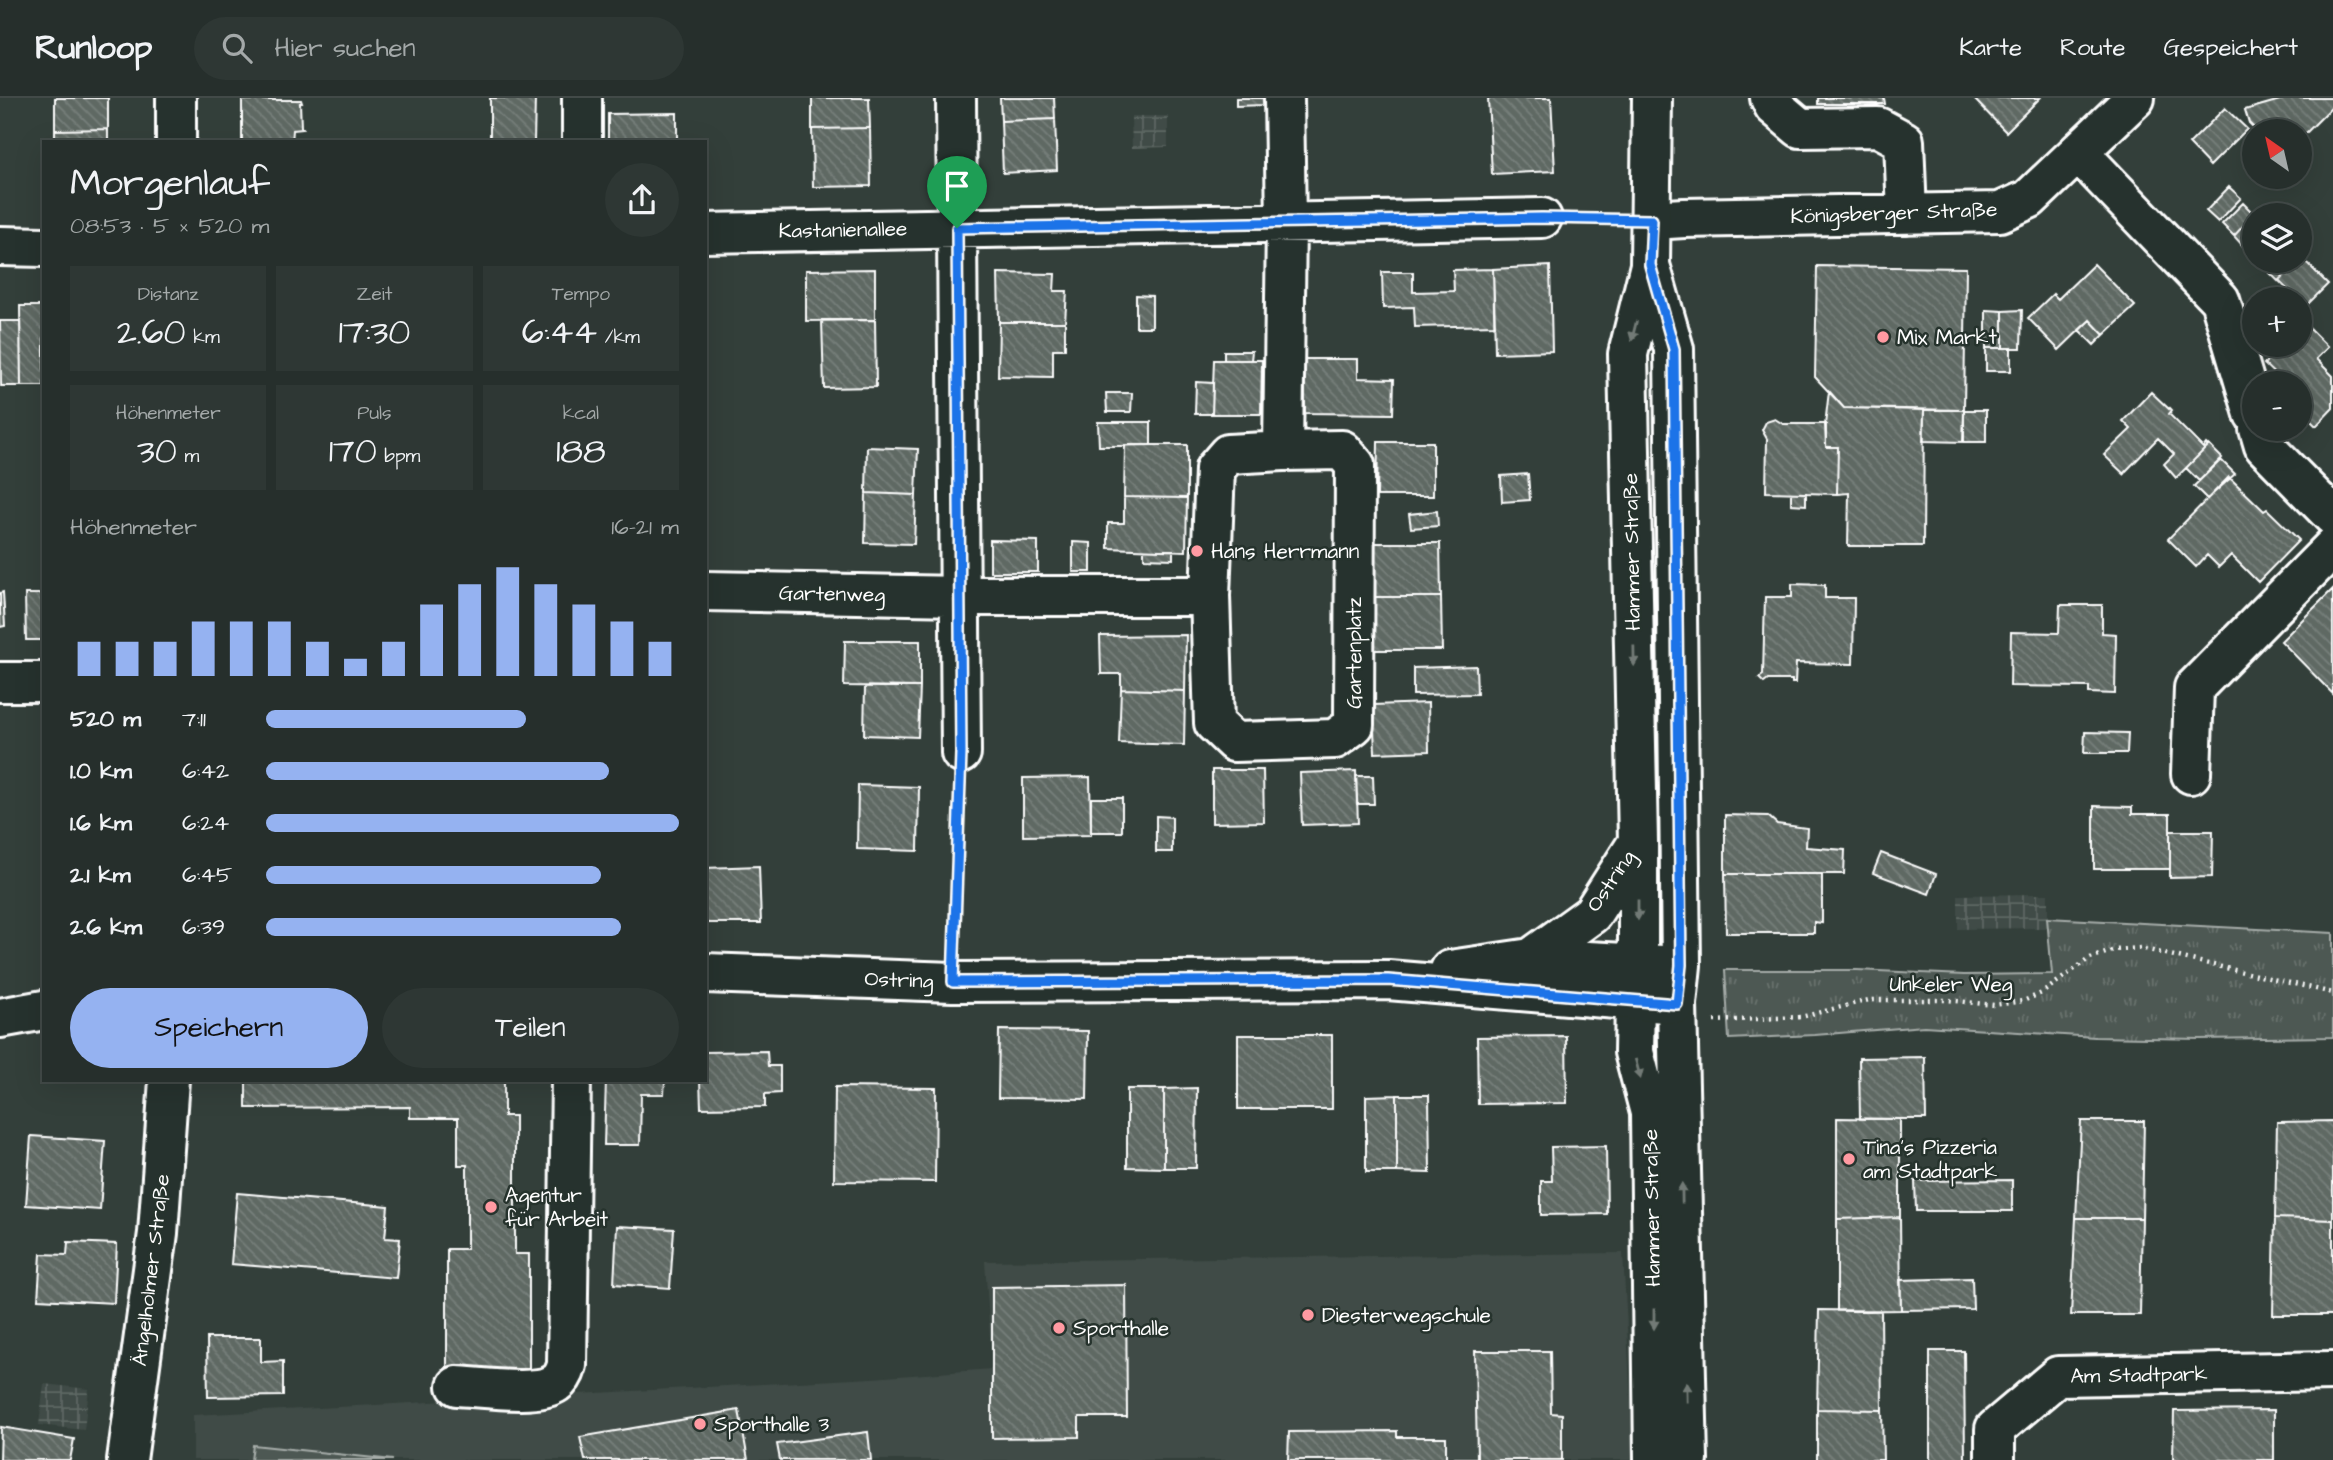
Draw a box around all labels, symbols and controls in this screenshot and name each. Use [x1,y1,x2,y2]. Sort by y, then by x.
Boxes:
search box [194,17,684,80]
text: Runloop [35,25,152,71]
icon: search [218,29,256,67]
text: Hier suchen [274,30,416,66]
text: Karte [1959,31,2022,65]
text: Route [2060,31,2125,65]
text: Gespeichert [2163,31,2298,65]
north arrow [2242,119,2312,189]
map controls [2242,119,2312,441]
pin [927,156,987,228]
text: Morgenlauf [70,158,270,210]
button: share [605,163,679,237]
icon: arrive [938,167,976,205]
street label: Königsberger Straße [1790,195,1998,233]
button: layers [2242,203,2312,273]
text: 08:53 · 5 × 520 m [70,210,270,242]
street label: Kastanienallee [778,214,908,246]
text: Distanz [138,281,199,308]
text: Zeit [357,281,392,308]
text: Tempo [552,281,610,308]
button: + [2242,287,2312,357]
text: 2.60 [117,308,186,357]
text: 17:30 [339,308,410,357]
text: 6:44 [522,308,597,357]
one-way arrow [1628,321,1639,343]
place label: Mix Markt [1897,323,1997,352]
text: km [186,324,220,351]
text: /km [597,324,640,351]
marker: Mix Markt [1875,329,1891,345]
button: − [2242,371,2312,441]
text: Höhenmeter [116,400,221,427]
text: Puls [357,400,392,427]
text: kcal [563,400,599,427]
text: 30 [137,427,177,476]
text: 170 [329,427,377,476]
text: 188 [556,427,606,476]
text: m [177,443,199,470]
text: bpm [377,443,420,470]
street label: Hammer Straße [1616,473,1648,631]
text: Höhenmeter [70,511,197,543]
text: 16–21 m [611,511,679,543]
place label: Hans Herrmann [1211,537,1359,566]
marker: Hans Herrmann [1189,543,1205,559]
street label: Gartenweg [779,579,886,611]
street label: Gartenplatz [1340,597,1370,709]
one-way arrow [1628,645,1640,667]
text: 520 m [70,703,141,735]
text: 7:11 [182,703,206,735]
text: 1.0 km [70,755,132,787]
text: 6:42 [182,755,229,787]
text: 1.6 km [70,807,132,839]
text: 6:24 [182,807,229,839]
street label: Ostring [1580,844,1644,919]
text: 2.1 km [70,859,131,891]
text: 6:45 [182,859,232,891]
one-way arrow [1632,899,1644,921]
text: 2.6 km [70,911,142,943]
text: 6:39 [182,911,225,943]
street label: Ostring [864,964,934,998]
street label: Unkeler Weg [1889,970,2013,1001]
button: Speichern [70,988,368,1068]
button: Teilen [382,988,679,1068]
one-way arrow [1633,1058,1644,1080]
street label: Hammer Straße [1636,1129,1668,1287]
place label: Tina's Pizzeria am Stadtpark [1863,1133,1997,1187]
marker: Tina's Pizzeria am Stadtpark [1841,1151,1857,1167]
street label: Ängelholmer Straße [125,1172,179,1368]
place label: Agentur für Arbeit [505,1181,609,1234]
one-way arrow [1677,1182,1688,1204]
marker: Agentur für Arbeit [483,1199,499,1215]
place label: Diesterwegschule [1322,1301,1491,1332]
marker: Diesterwegschule [1300,1307,1316,1323]
one-way arrow [1648,1308,1660,1330]
place label: Sporthalle [1073,1314,1169,1344]
marker: Sporthalle [1051,1320,1067,1336]
street label: Am Stadtpark [2070,1359,2208,1392]
one-way arrow [1681,1381,1693,1403]
place label: Sporthalle 3 [714,1410,830,1440]
marker: Sporthalle 3 [692,1416,708,1432]

